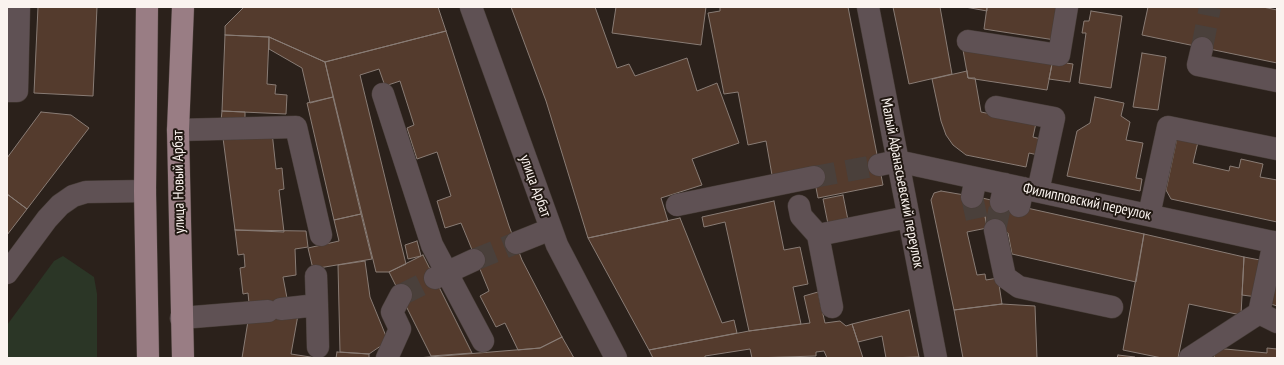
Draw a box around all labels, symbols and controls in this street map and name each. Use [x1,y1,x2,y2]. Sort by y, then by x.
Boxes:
street label: Малый Афанасьевский переулок [877,96,927,270]
street label: улица Новый Арбат [169,130,189,234]
street label: улица Арбат [515,152,555,220]
street label: Филипповский переулок [1021,180,1153,224]

